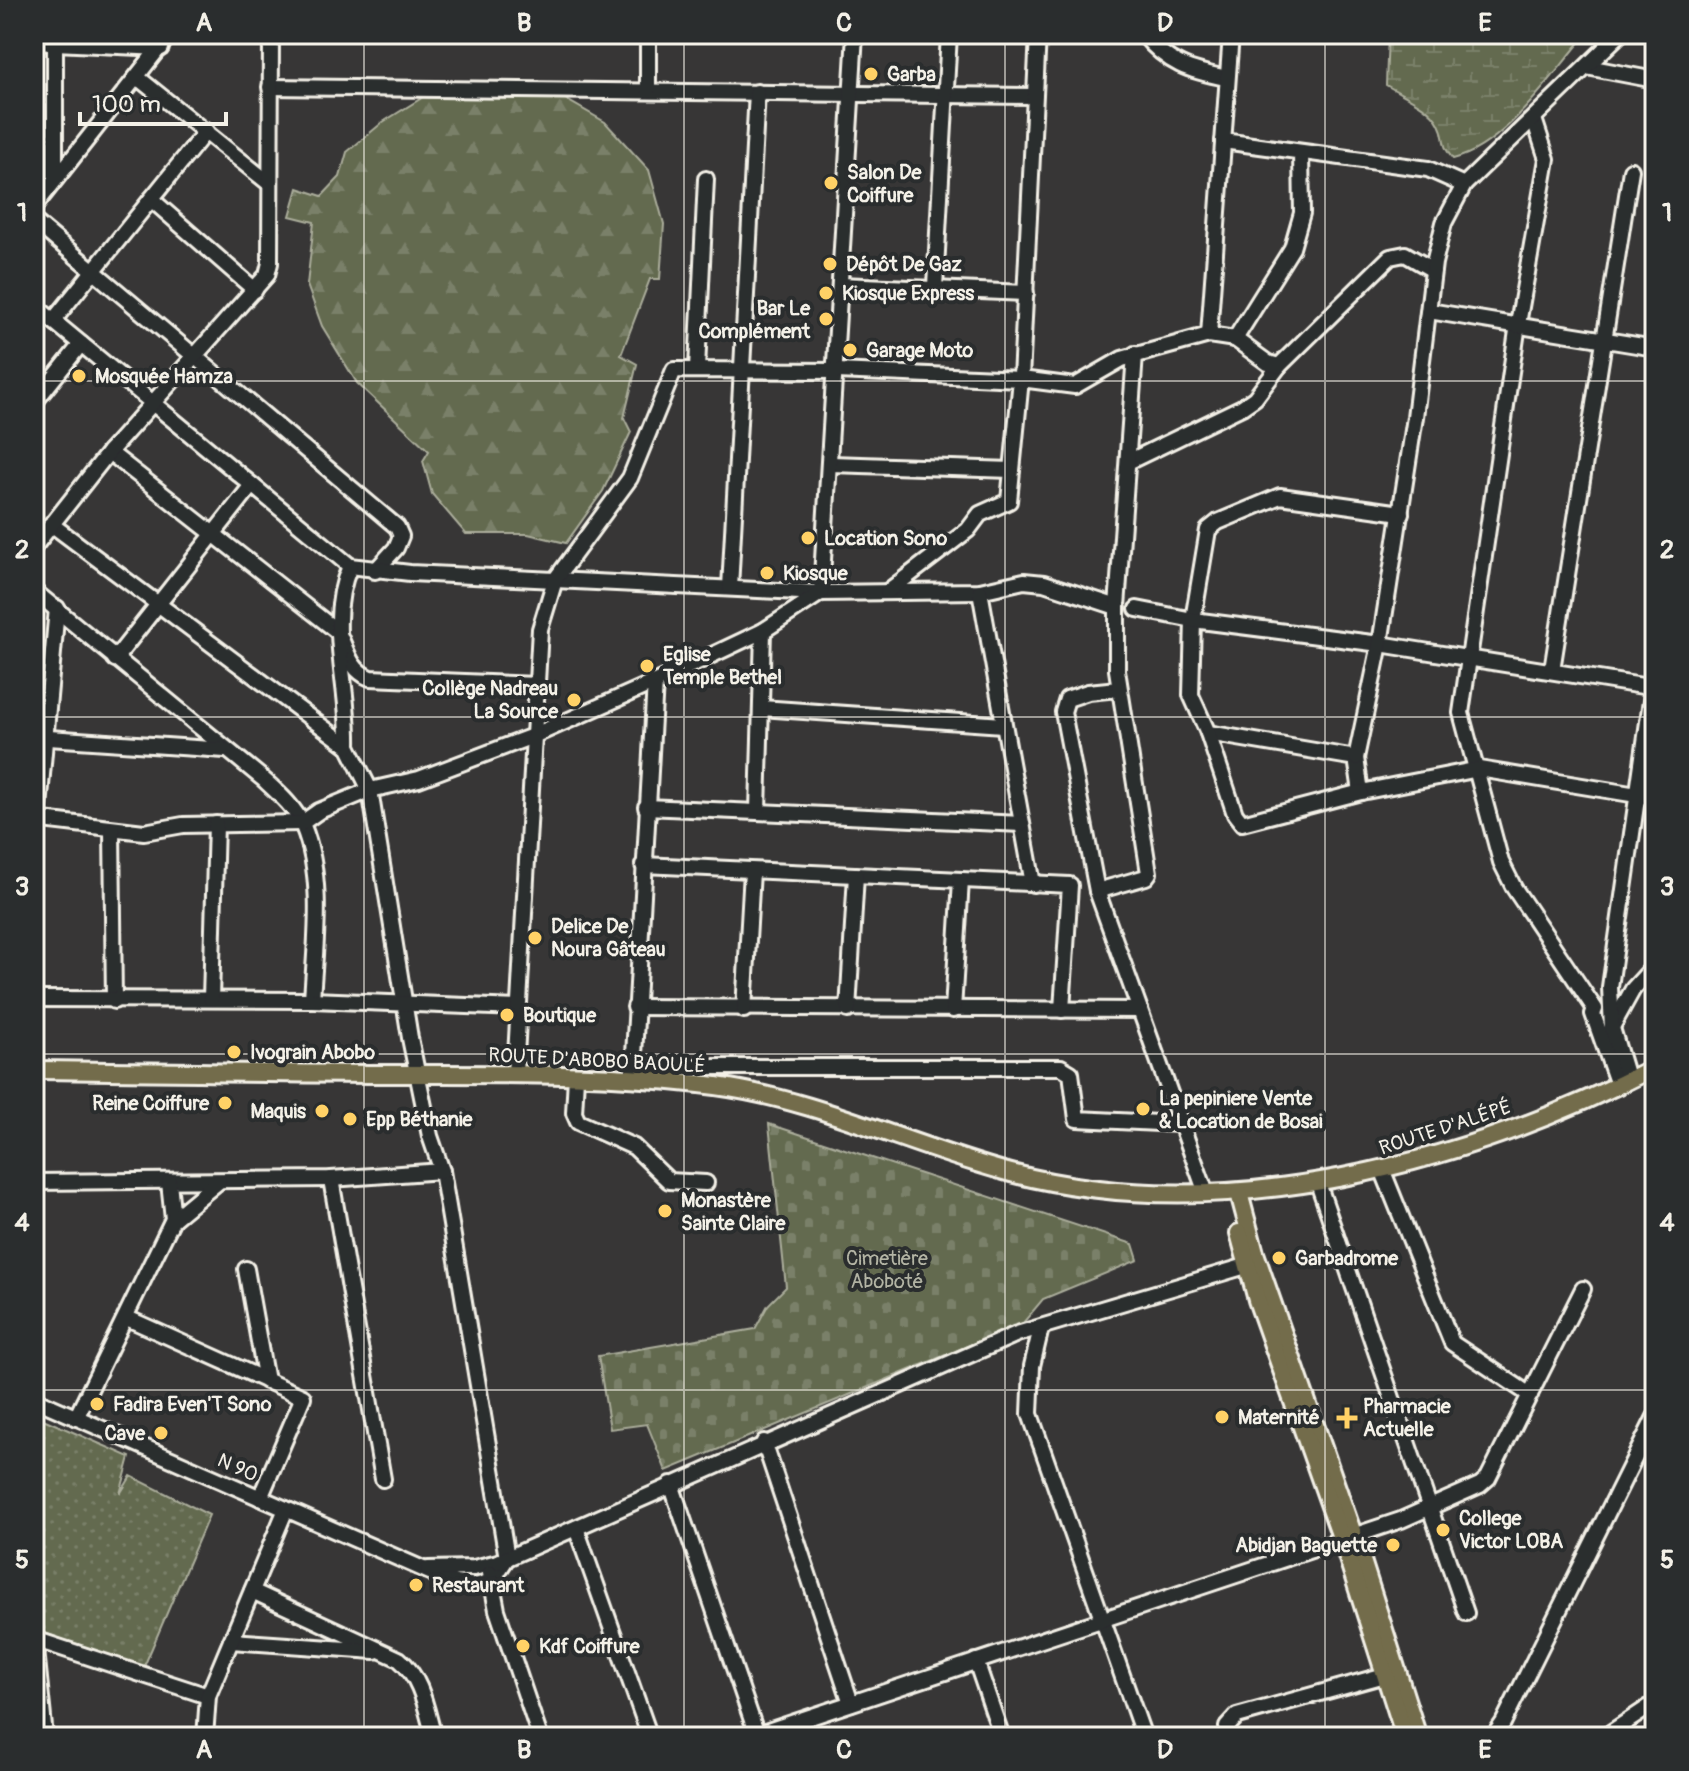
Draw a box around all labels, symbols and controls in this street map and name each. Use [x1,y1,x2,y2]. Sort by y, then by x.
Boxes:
text: A [196,7,213,39]
text: B [517,7,531,39]
text: C [836,7,852,39]
text: D [1157,7,1173,39]
text: E [1478,7,1492,39]
place label: Garba [887,62,936,87]
marker: Garba [862,65,880,83]
scale bar [80,76,226,126]
text: 100 m [92,90,161,119]
place label: Salon De Coiffure [847,160,922,208]
marker: Salon De Coiffure [822,174,840,192]
text: 1 [17,197,27,229]
text: 1 [1662,197,1672,229]
place label: Dépôt De Gaz [846,252,962,277]
marker: Dépôt De Gaz [821,255,839,273]
place label: Kiosque Express [842,281,974,306]
marker: Kiosque Express [817,284,835,302]
place label: Bar Le Complément [699,296,811,344]
marker: Bar Le Complément [817,310,835,328]
place label: Garage Moto [866,338,973,363]
marker: Garage Moto [841,341,859,359]
place label: Mosquée Hamza [95,364,233,389]
marker: Mosquée Hamza [70,367,88,385]
place label: Location Sono [824,526,948,551]
marker: Location Sono [799,529,817,547]
text: 2 [15,534,29,566]
text: 2 [1660,534,1674,566]
place label: Kiosque [783,561,849,586]
marker: Kiosque [758,564,776,582]
place label: Eglise Temple Bethel [662,642,782,690]
marker: Eglise Temple Bethel [638,657,656,675]
place label: Collège Nadreau La Source [422,676,559,724]
marker: Collège Nadreau La Source [565,691,583,709]
text: 3 [15,871,29,903]
text: 3 [1660,871,1674,903]
place label: Delice De Noura Gâteau [551,914,666,962]
marker: Delice De Noura Gâteau [526,929,544,947]
place label: Boutique [523,1003,597,1028]
marker: Boutique [498,1006,516,1024]
place label: Ivograin Abobo [250,1040,375,1065]
street label: ROUTE D'ABOBO BAOULÉ [488,1042,706,1079]
marker: Ivograin Abobo [225,1043,243,1061]
place label: La pepiniere Vente & Location de Bosai [1159,1086,1323,1134]
place label: Reine Coiffure [92,1091,210,1116]
marker: Reine Coiffure [216,1094,234,1112]
street label: ROUTE D'ALÉPÉ [1376,1094,1514,1161]
place label: Maquis [250,1099,306,1124]
marker: La pepiniere Vente & Location de Bosai [1134,1100,1152,1118]
marker: Maquis [313,1102,331,1120]
place label: Epp Béthanie [366,1107,474,1132]
marker: Epp Béthanie [341,1110,359,1128]
place label: Monastère Sainte Claire [681,1188,786,1236]
marker: Monastère Sainte Claire [656,1202,674,1220]
text: 4 [14,1207,30,1239]
text: 4 [1659,1207,1675,1239]
park label: Cimetière Aboboté [846,1246,928,1294]
place label: Garbadrome [1295,1246,1399,1271]
marker: Garbadrome [1270,1249,1288,1267]
place label: Fadira Even'T Sono [113,1392,272,1417]
place label: Pharmacie Actuelle [1363,1394,1452,1442]
marker: Fadira Even'T Sono [88,1395,106,1413]
place label: Maternité [1238,1405,1320,1430]
marker: Maternité [1213,1408,1231,1426]
marker: Pharmacie Actuelle [1338,1409,1356,1427]
place label: Cave [105,1421,146,1446]
marker: Cave [152,1424,170,1442]
street label: N 90 [214,1448,262,1487]
place label: College Victor LOBA [1459,1506,1563,1554]
marker: College Victor LOBA [1434,1521,1452,1539]
place label: Abidjan Baguette [1235,1533,1378,1558]
marker: Abidjan Baguette [1384,1536,1402,1554]
text: 5 [15,1544,29,1576]
text: 5 [1660,1544,1674,1576]
place label: Restaurant [432,1573,525,1598]
marker: Restaurant [407,1576,425,1594]
place label: Kdf Coiffure [539,1634,641,1659]
marker: Kdf Coiffure [514,1637,532,1655]
text: A [196,1734,213,1766]
text: B [517,1734,531,1766]
text: C [836,1734,852,1766]
text: D [1157,1734,1173,1766]
text: E [1478,1734,1492,1766]

